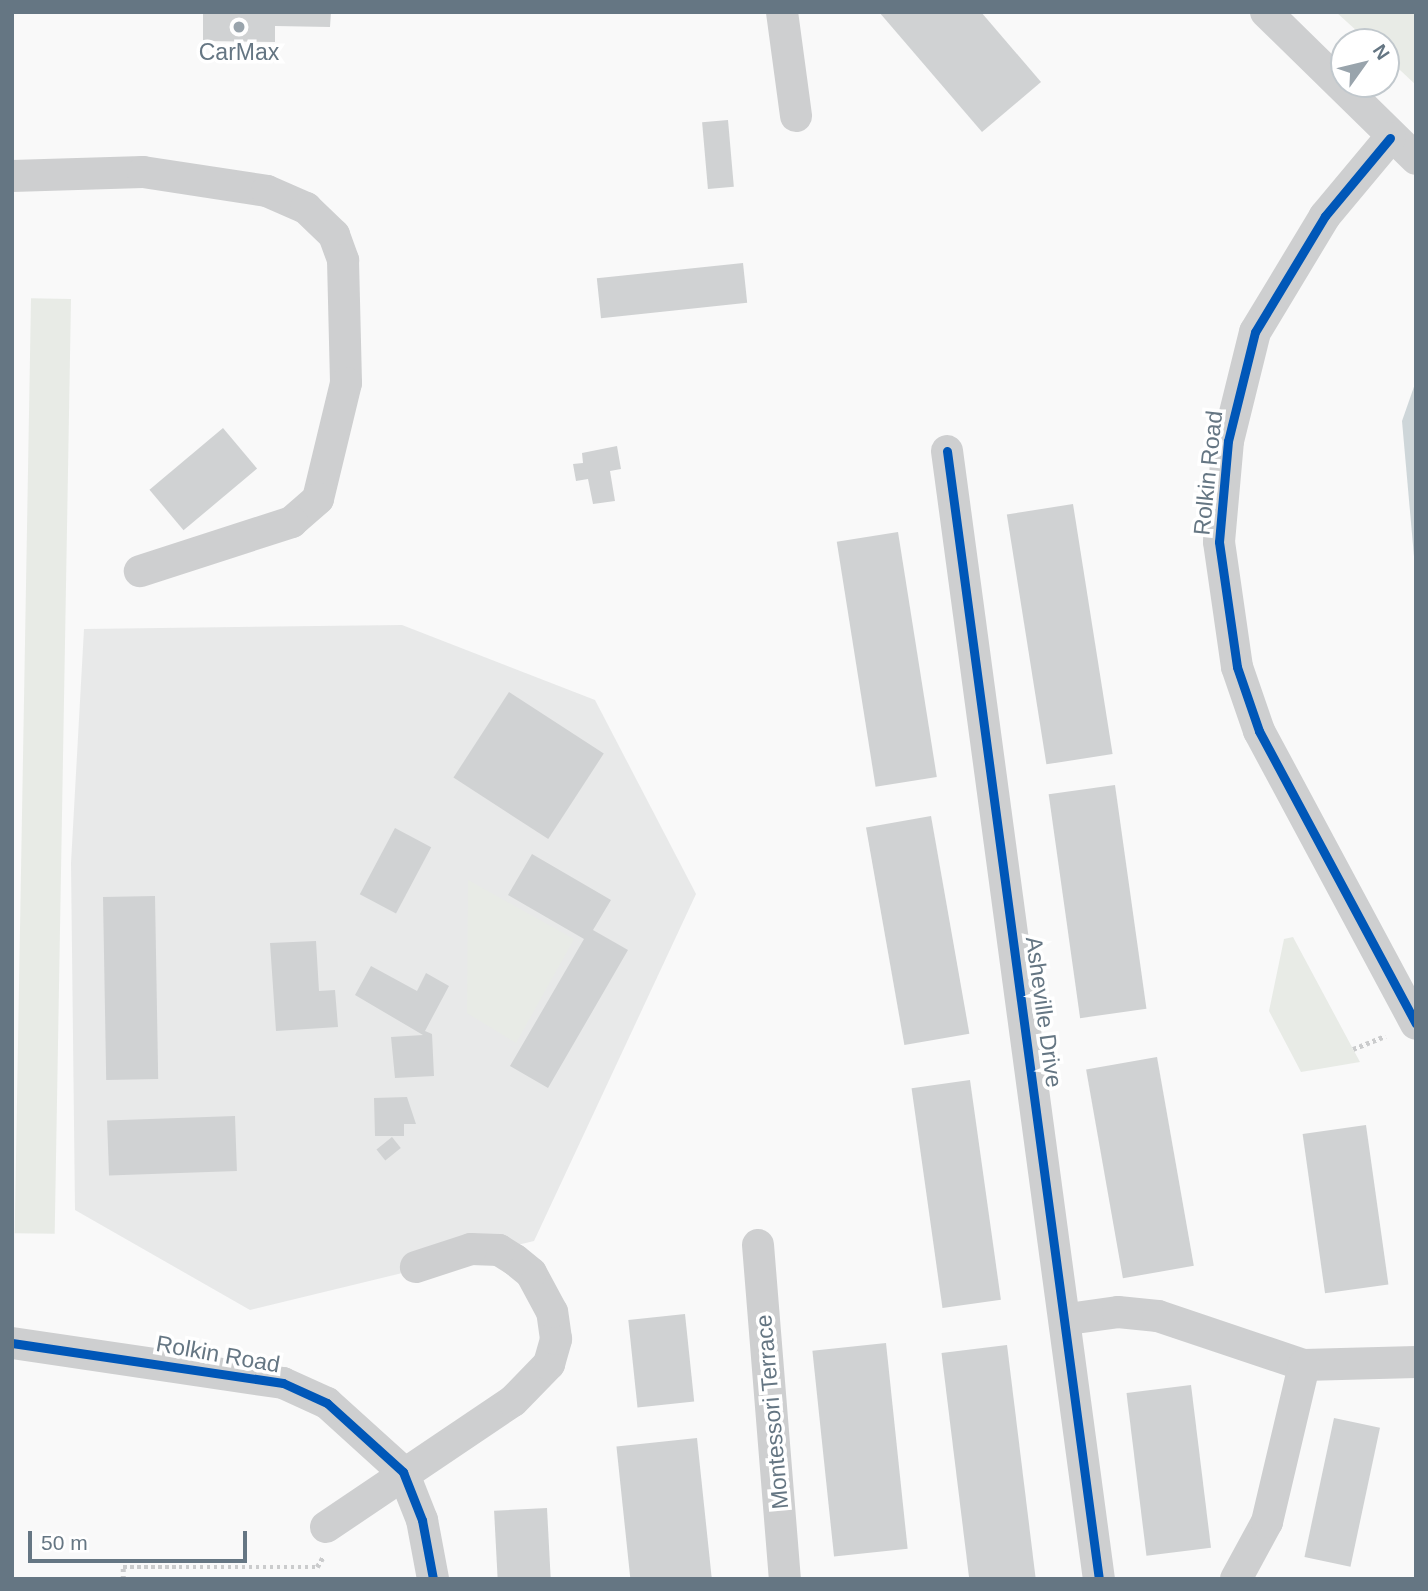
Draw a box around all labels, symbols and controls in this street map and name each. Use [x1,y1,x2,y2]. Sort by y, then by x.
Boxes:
marker: CarMax [231,19,247,35]
north arrow [1330,28,1400,98]
place label: CarMax [199,38,279,66]
text: N [1369,41,1394,64]
street label: Rolkin Road [1188,409,1228,537]
street label: Asheville Drive [1020,935,1068,1089]
street label: Montessori Terrace [750,1313,794,1511]
street label: Rolkin Road [154,1330,282,1378]
scale bar [32,1518,250,1562]
text: 50 m [41,1531,88,1554]

